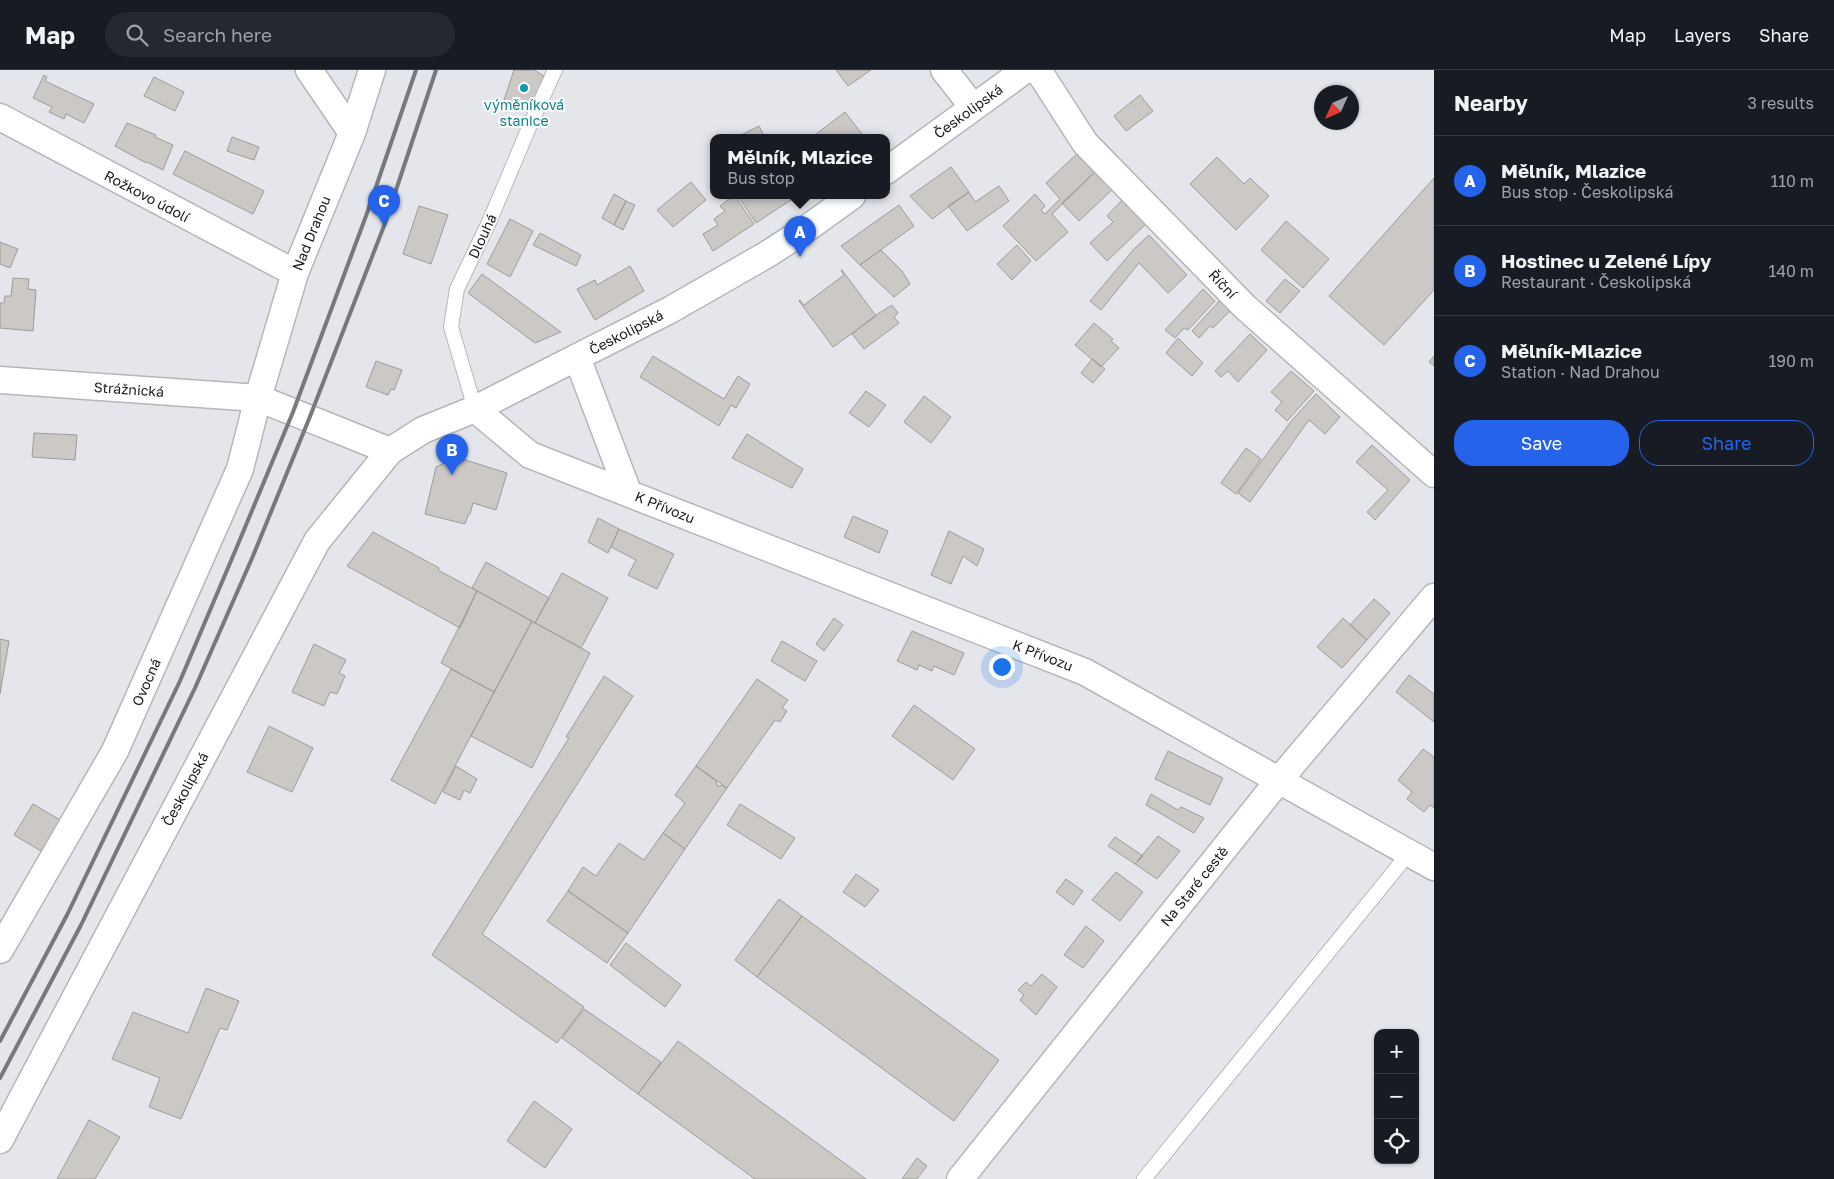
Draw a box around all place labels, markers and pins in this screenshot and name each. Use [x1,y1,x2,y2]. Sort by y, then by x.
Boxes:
marker: výměníková stanice [518,82,530,94]
place label: výměníková stanice [484,96,564,129]
pin: C [368,185,400,226]
pin: A [784,216,816,257]
pin: B [436,434,468,475]

